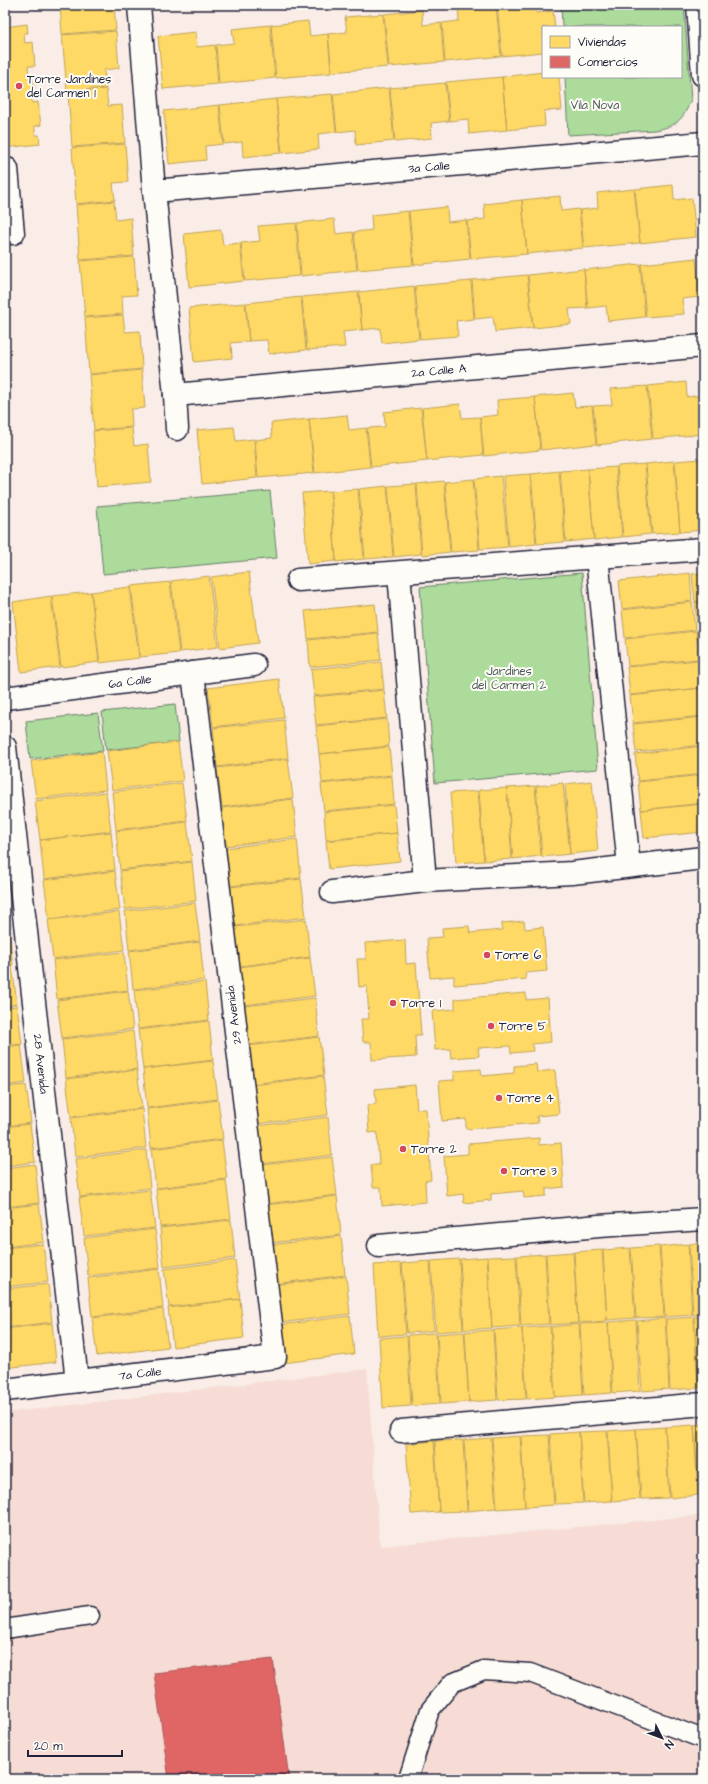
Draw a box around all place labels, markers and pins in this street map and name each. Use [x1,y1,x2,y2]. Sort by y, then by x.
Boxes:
place label: Torre Jardines del Carmen 1 [27,71,111,102]
marker: Torre Jardines del Carmen 1 [14,81,24,91]
place label: Torre 6 [495,947,542,964]
marker: Torre 6 [482,950,492,960]
place label: Torre 1 [401,995,442,1012]
marker: Torre 1 [388,998,398,1008]
place label: Torre 5 [499,1018,547,1035]
marker: Torre 5 [486,1021,496,1031]
place label: Torre 4 [507,1090,554,1107]
marker: Torre 4 [494,1093,504,1103]
place label: Torre 2 [411,1141,457,1158]
marker: Torre 2 [398,1144,408,1154]
place label: Torre 3 [512,1163,557,1180]
marker: Torre 3 [499,1166,509,1176]

